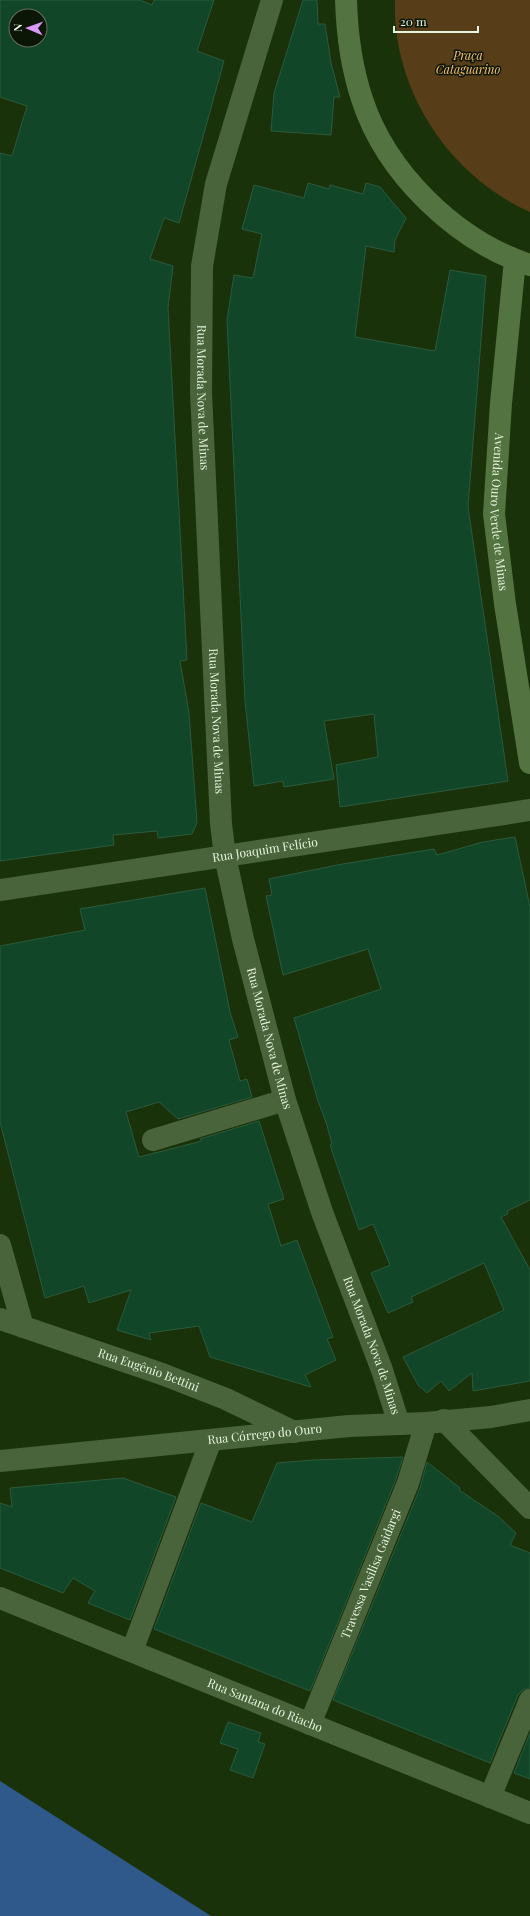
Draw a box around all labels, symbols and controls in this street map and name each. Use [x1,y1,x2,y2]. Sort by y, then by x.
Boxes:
north arrow [8,8,48,48]
scale bar [394,8,478,34]
text: 20 m [400,13,427,29]
text: N [10,23,25,32]
park label: Praça Cataguarino [436,47,500,77]
street label: Rua Morada Nova de Minas [194,325,214,471]
street label: Avenida Ouro Verde de Minas [487,431,512,592]
street label: Rua Morada Nova de Minas [206,648,229,794]
street label: Rua Joaquim Felício [211,833,319,865]
street label: Rua Morada Nova de Minas [244,966,296,1111]
street label: Rua Morada Nova de Minas [340,1274,404,1416]
street label: Rua Eugênio Bettini [96,1344,202,1395]
street label: Rua Córrego do Ouro [207,1420,323,1447]
street label: Travessa Vasilisa Gaidargi [337,1506,404,1641]
street label: Rua Santana do Riacho [205,1674,326,1735]

